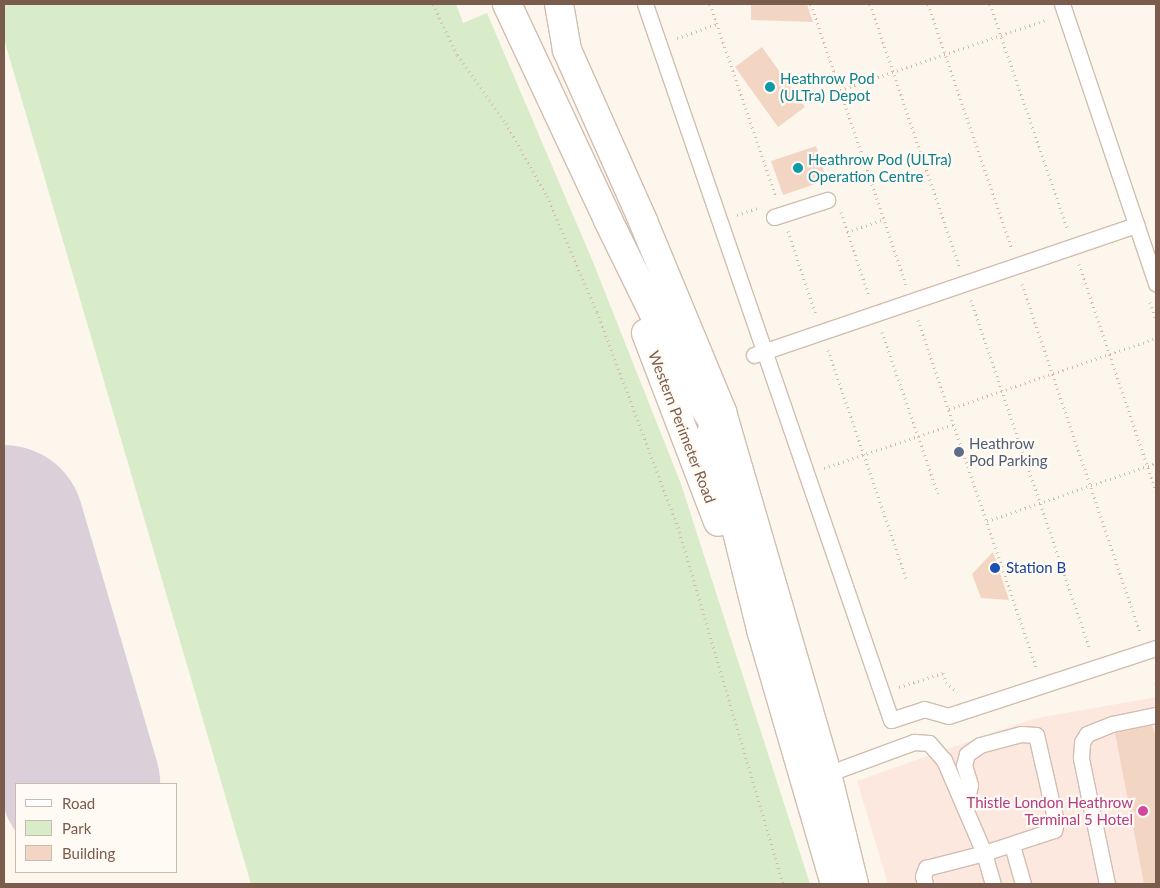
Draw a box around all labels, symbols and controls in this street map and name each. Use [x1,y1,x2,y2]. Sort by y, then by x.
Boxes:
place label: Heathrow Pod (ULTra) Depot [780,69,875,104]
marker: Heathrow Pod (ULTra) Depot [764,81,776,93]
place label: Heathrow Pod (ULTra) Operation Centre [808,150,952,185]
marker: Heathrow Pod (ULTra) Operation Centre [792,162,804,174]
street label: Western Perimeter Road [645,348,719,506]
place label: Heathrow Pod Parking [969,434,1047,469]
marker: Heathrow Pod Parking [953,446,965,458]
place label: Station B [1006,559,1066,577]
marker: Station B [988,561,1002,575]
legend [15,783,178,873]
place label: Thistle London Heathrow Terminal 5 Hotel [966,793,1133,828]
text: Road [62,794,95,812]
marker: Thistle London Heathrow Terminal 5 Hotel [1137,805,1149,817]
text: Park [62,819,91,837]
text: Building [62,844,115,862]

